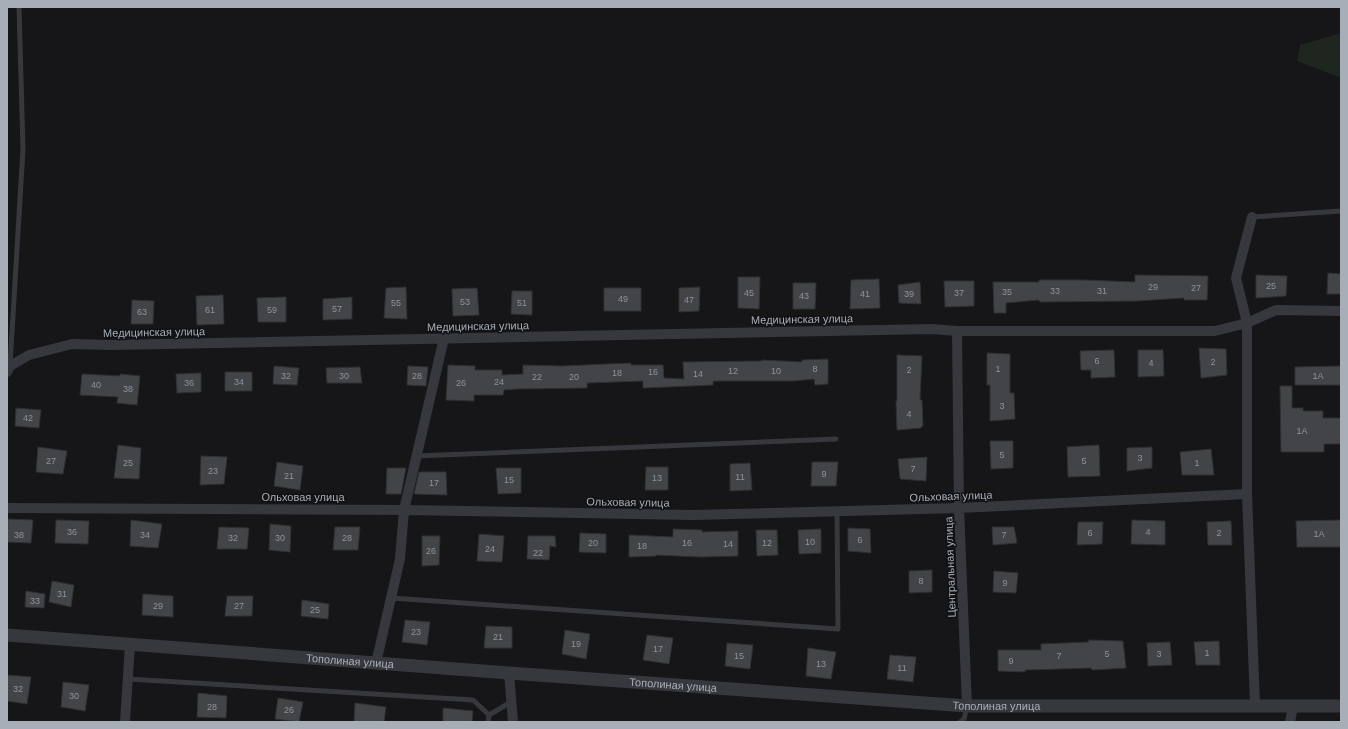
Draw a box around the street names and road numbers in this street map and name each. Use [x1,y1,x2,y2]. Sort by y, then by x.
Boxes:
street label: Медицинская улица [751,312,854,326]
street label: Медицинская улица [427,319,530,333]
street label: Медицинская улица [103,325,206,339]
street label: Ольховая улица [909,489,994,503]
street label: Ольховая улица [261,491,345,503]
street label: Ольховая улица [586,495,671,509]
street label: Центральная улица [942,515,958,618]
street label: Тополиная улица [306,652,395,670]
street label: Тополиная улица [629,676,718,694]
street label: Тополиная улица [952,699,1041,712]

